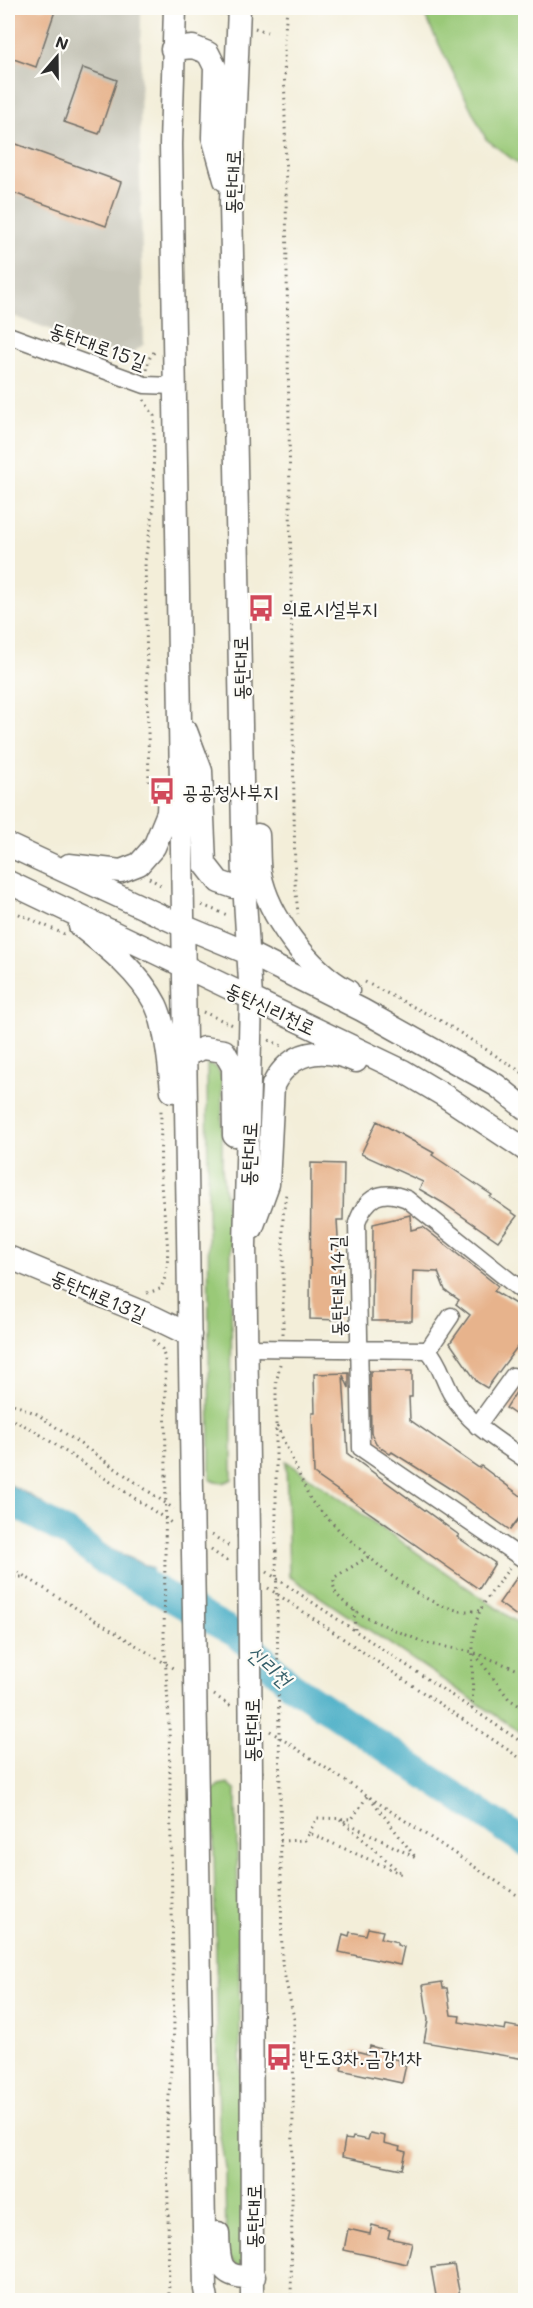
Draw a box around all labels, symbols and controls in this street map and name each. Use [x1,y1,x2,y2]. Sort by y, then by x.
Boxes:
north arrow [27,27,87,87]
text: N [53,30,72,54]
street label: 동탄대로 [218,150,246,214]
street label: 동탄대로15길 [46,315,150,375]
bus stop icon: 의료시설부지 [246,593,276,623]
place label: 의료시설부지 [281,595,378,621]
street label: 동탄대로 [226,636,254,700]
bus stop icon: 공공청사부지 [147,776,177,806]
place label: 공공청사부지 [182,778,279,804]
street label: 동탄신리천로 [222,976,320,1040]
street label: 동탄대로 [234,1121,262,1187]
street label: 동탄대로14길 [323,1235,351,1337]
street label: 동탄대로13길 [47,1263,151,1327]
water label: 신리천 [242,1638,299,1693]
street label: 동탄대로 [238,1698,264,1762]
bus stop icon: 반도3차.금강1차 [264,2042,294,2072]
place label: 반도3차.금강1차 [299,2044,422,2070]
street label: 동탄대로 [240,2184,266,2248]

